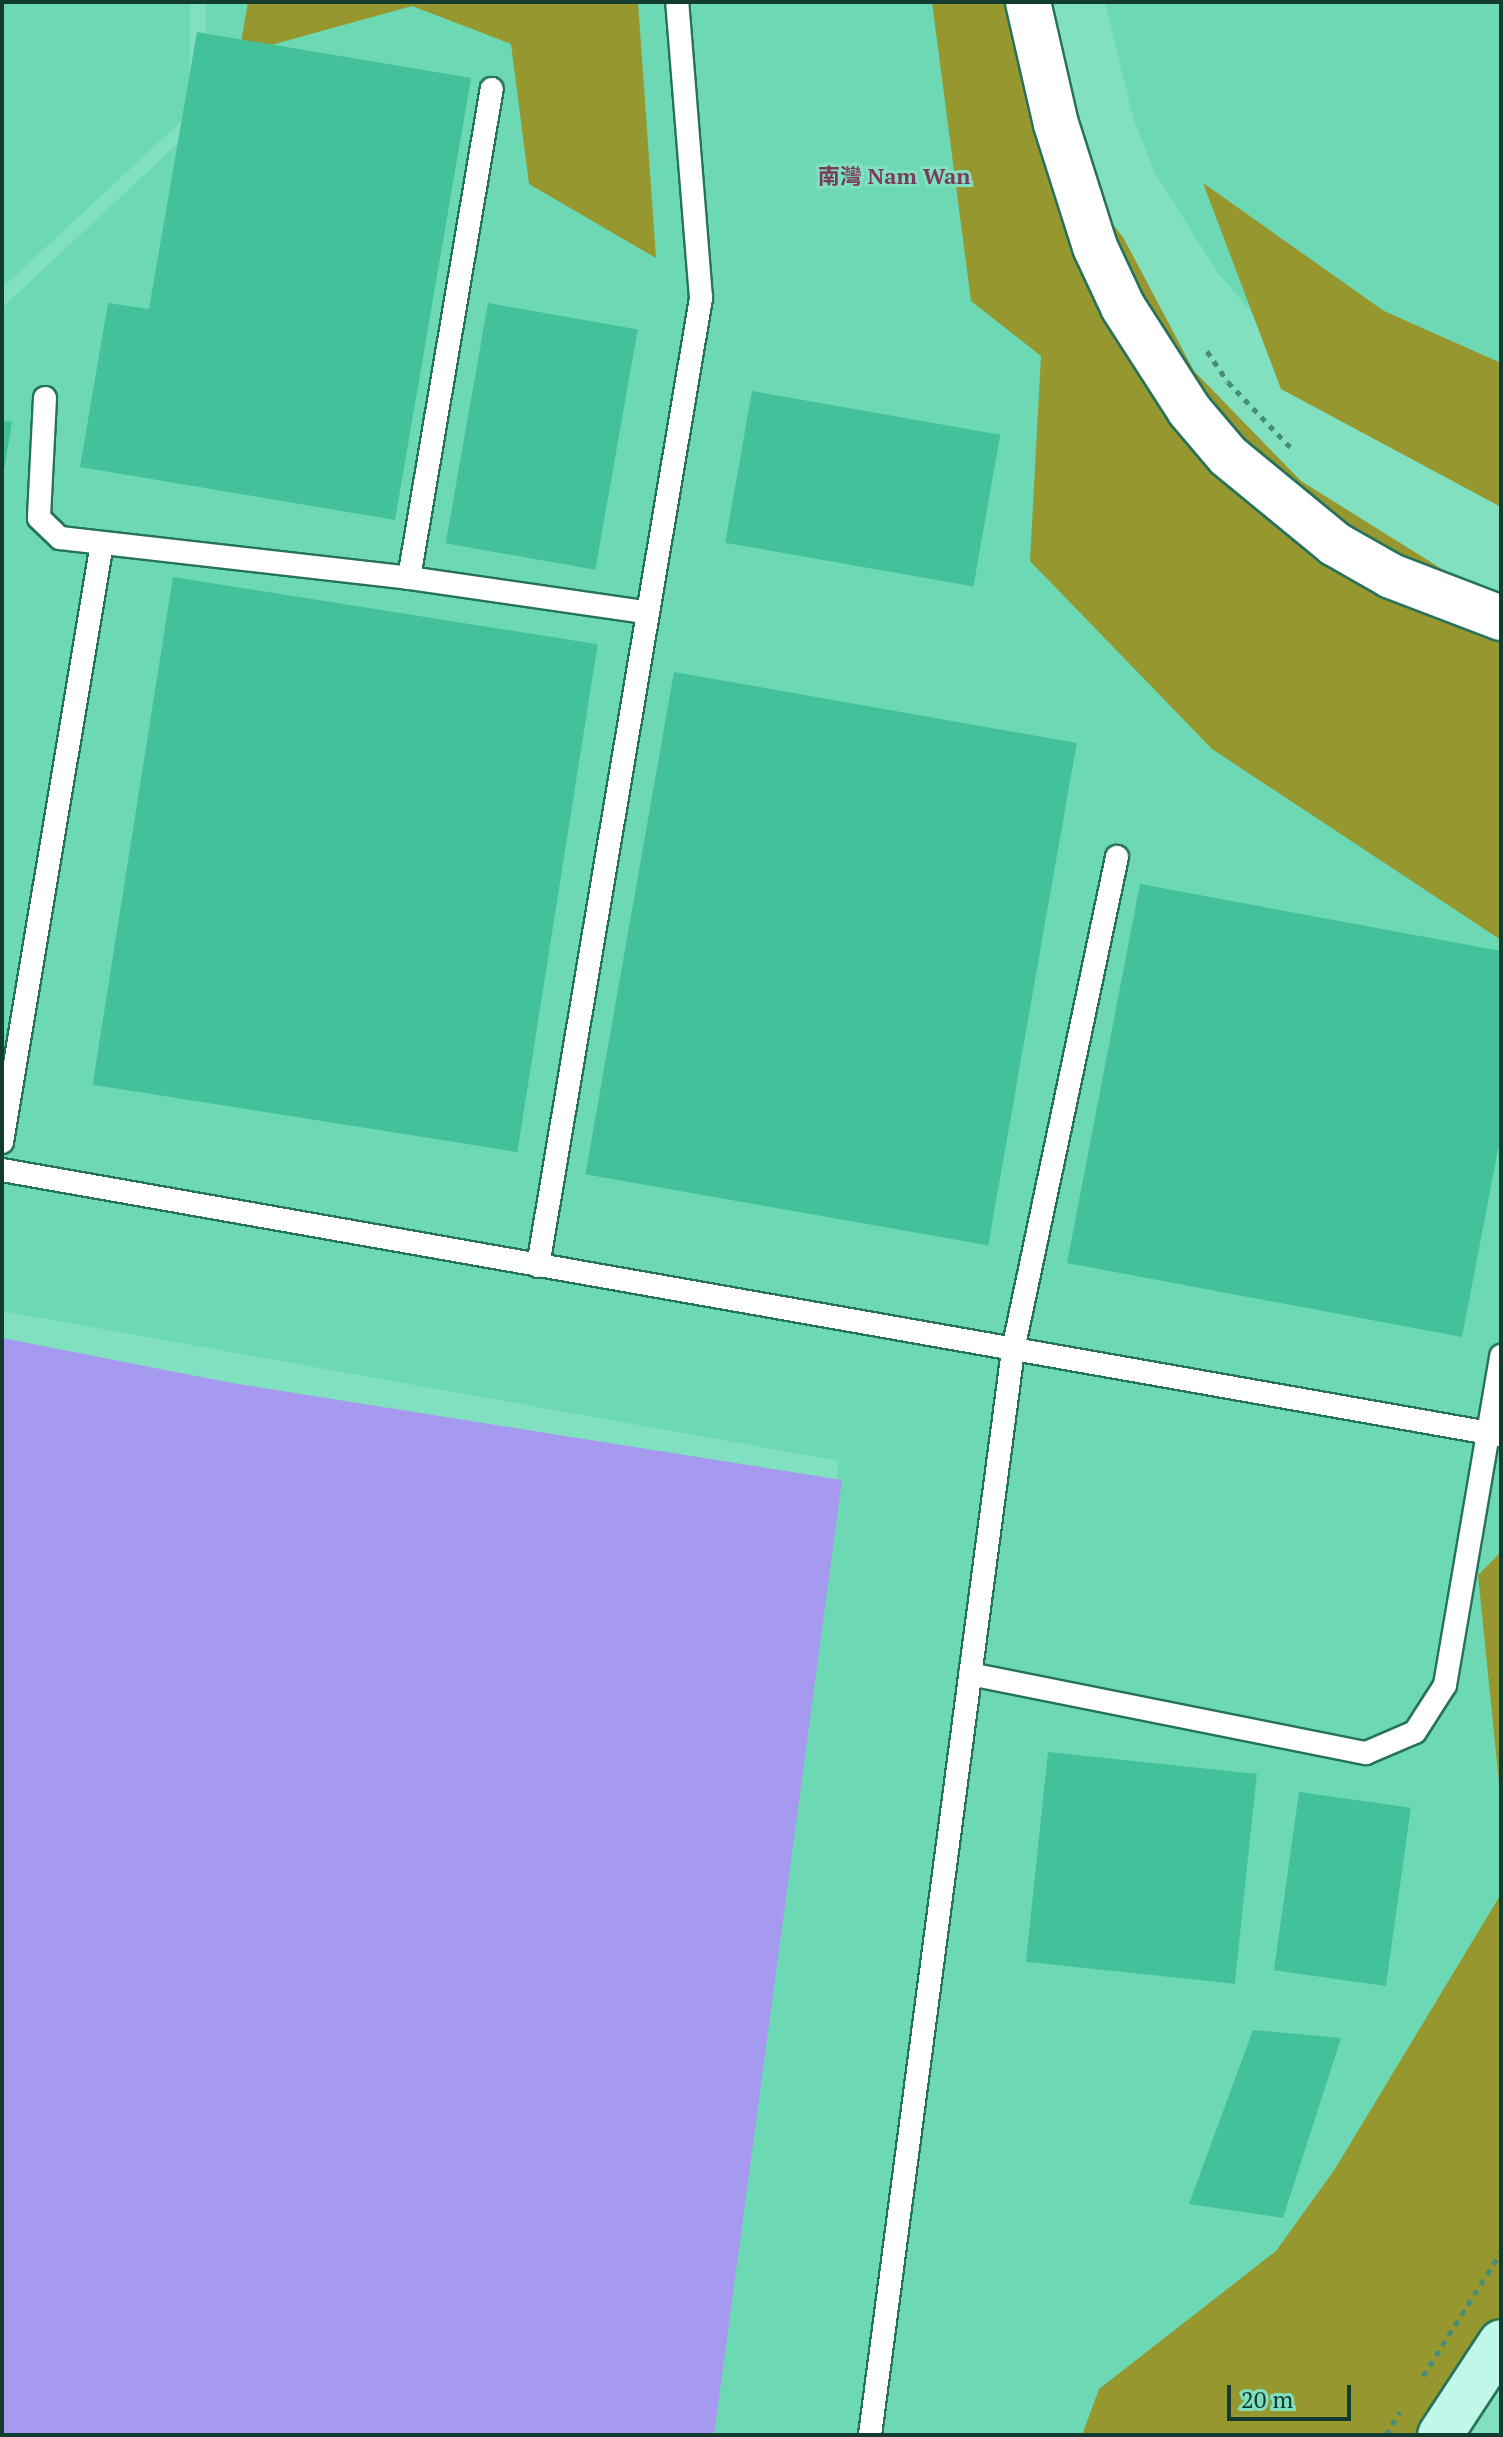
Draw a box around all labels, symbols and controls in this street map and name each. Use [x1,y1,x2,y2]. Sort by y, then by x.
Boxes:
district label: 南灣 Nam Wan [818,163,970,189]
scale bar [1231,2369,1355,2419]
text: 20 m [1241,2383,1293,2415]

